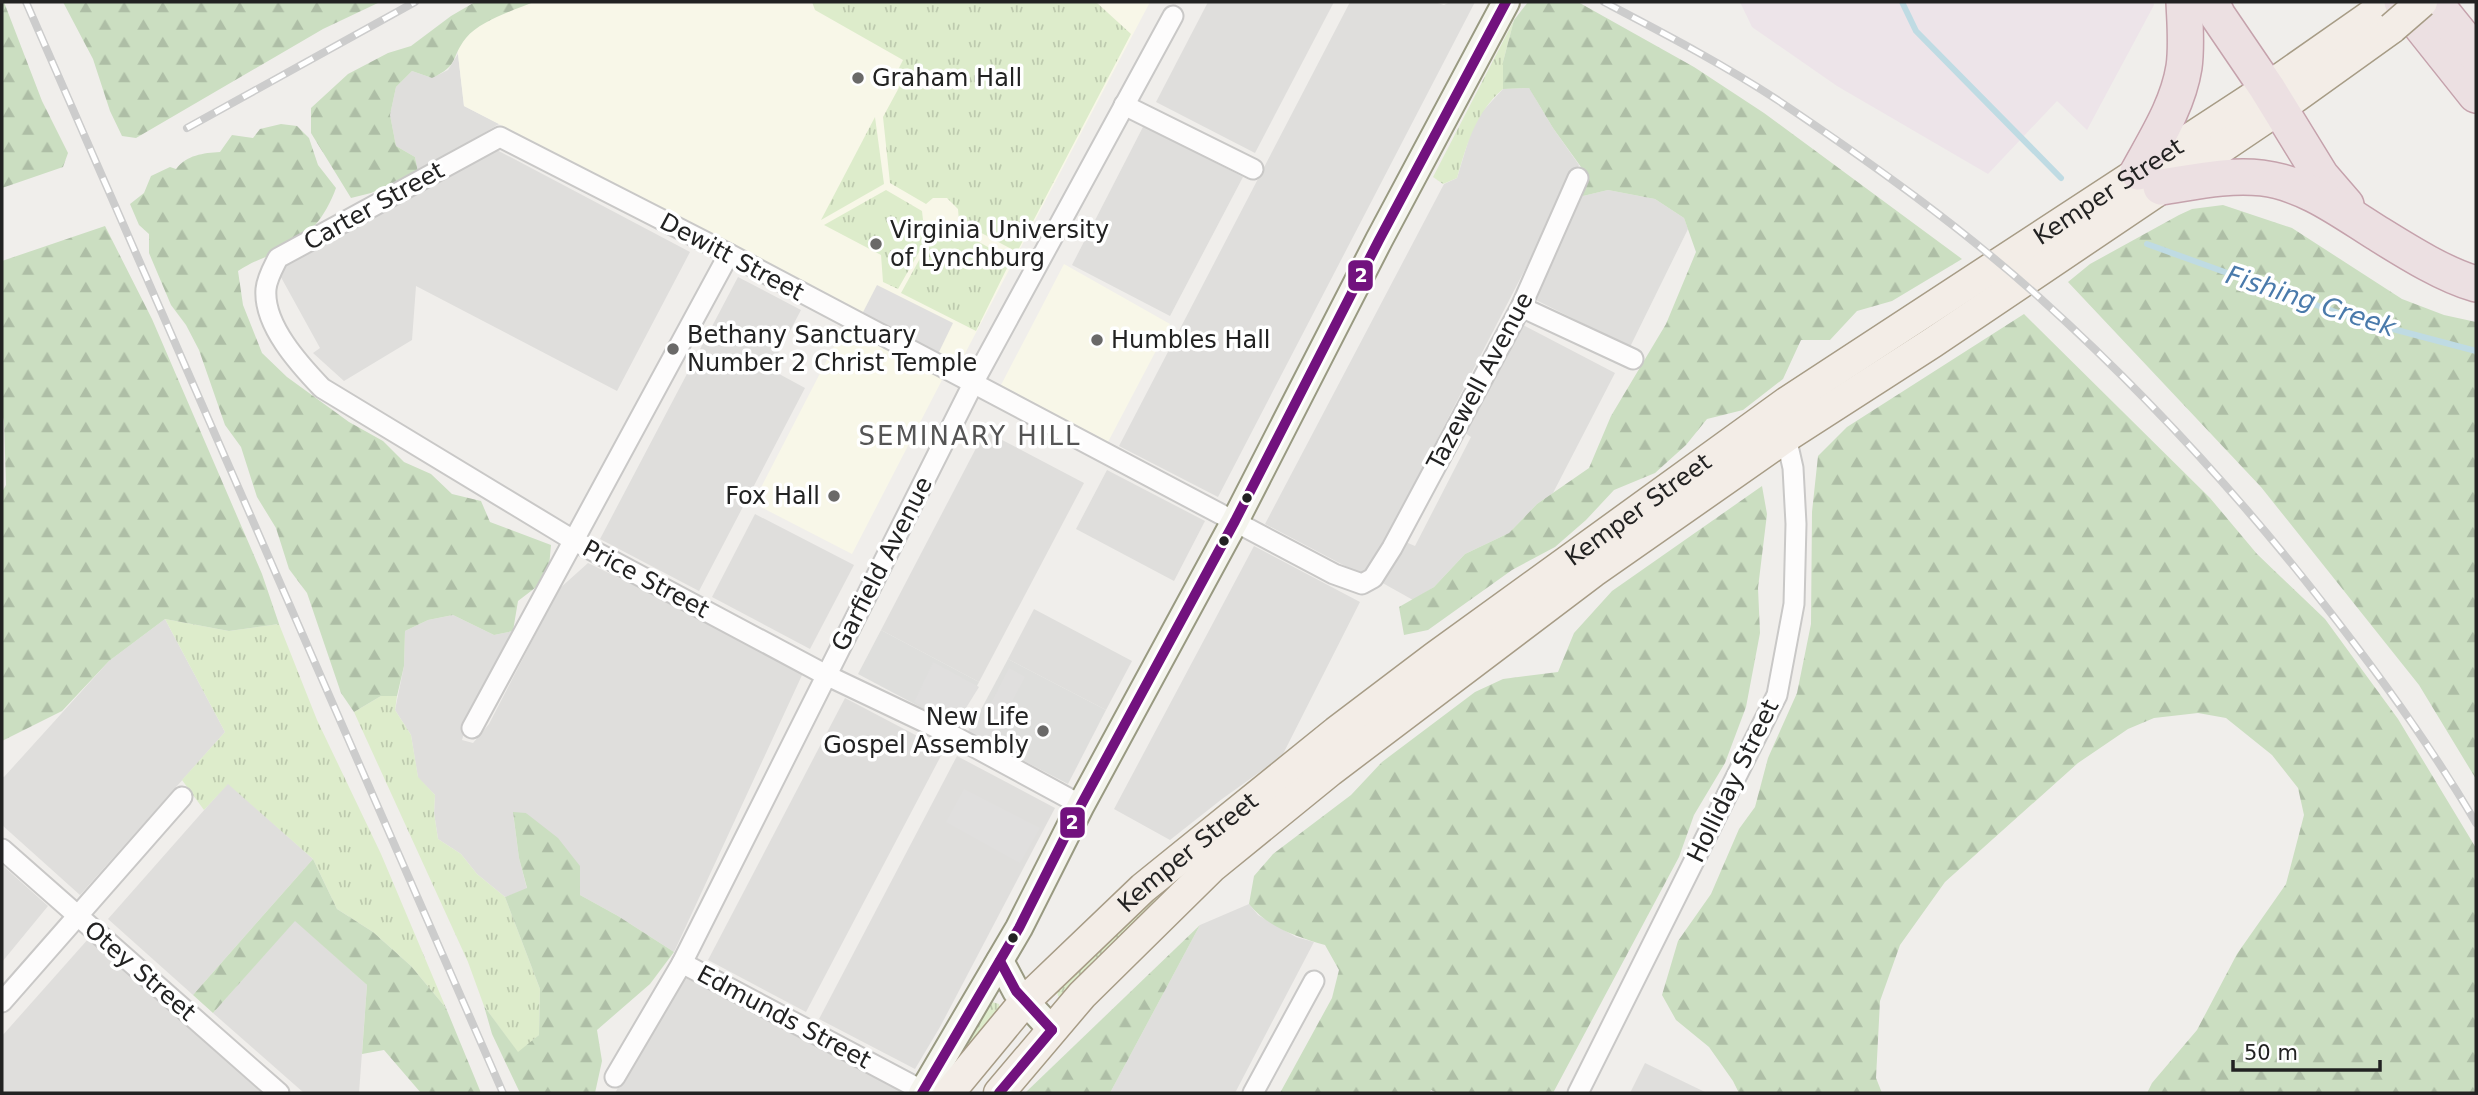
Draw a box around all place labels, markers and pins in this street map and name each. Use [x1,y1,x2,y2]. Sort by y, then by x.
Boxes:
place label: Graham Hall [872,64,1022,92]
marker: Graham Hall [850,70,866,86]
place label: Virginia University of Lynchburg [890,216,1109,272]
marker: Virginia University of Lynchburg [868,236,884,252]
place label: Bethany Sanctuary Number 2 Christ Temple [687,321,977,377]
place label: Humbles Hall [1111,326,1271,354]
marker: Humbles Hall [1089,332,1105,348]
marker: Bethany Sanctuary Number 2 Christ Temple [665,341,681,357]
place label: Fox Hall [725,482,820,510]
marker: Fox Hall [826,488,842,504]
unlabelled marker [1240,491,1254,505]
unlabelled marker [1217,534,1231,548]
place label: New Life Gospel Assembly [823,703,1029,759]
marker: New Life Gospel Assembly [1035,723,1051,739]
unlabelled marker [1006,931,1020,945]

